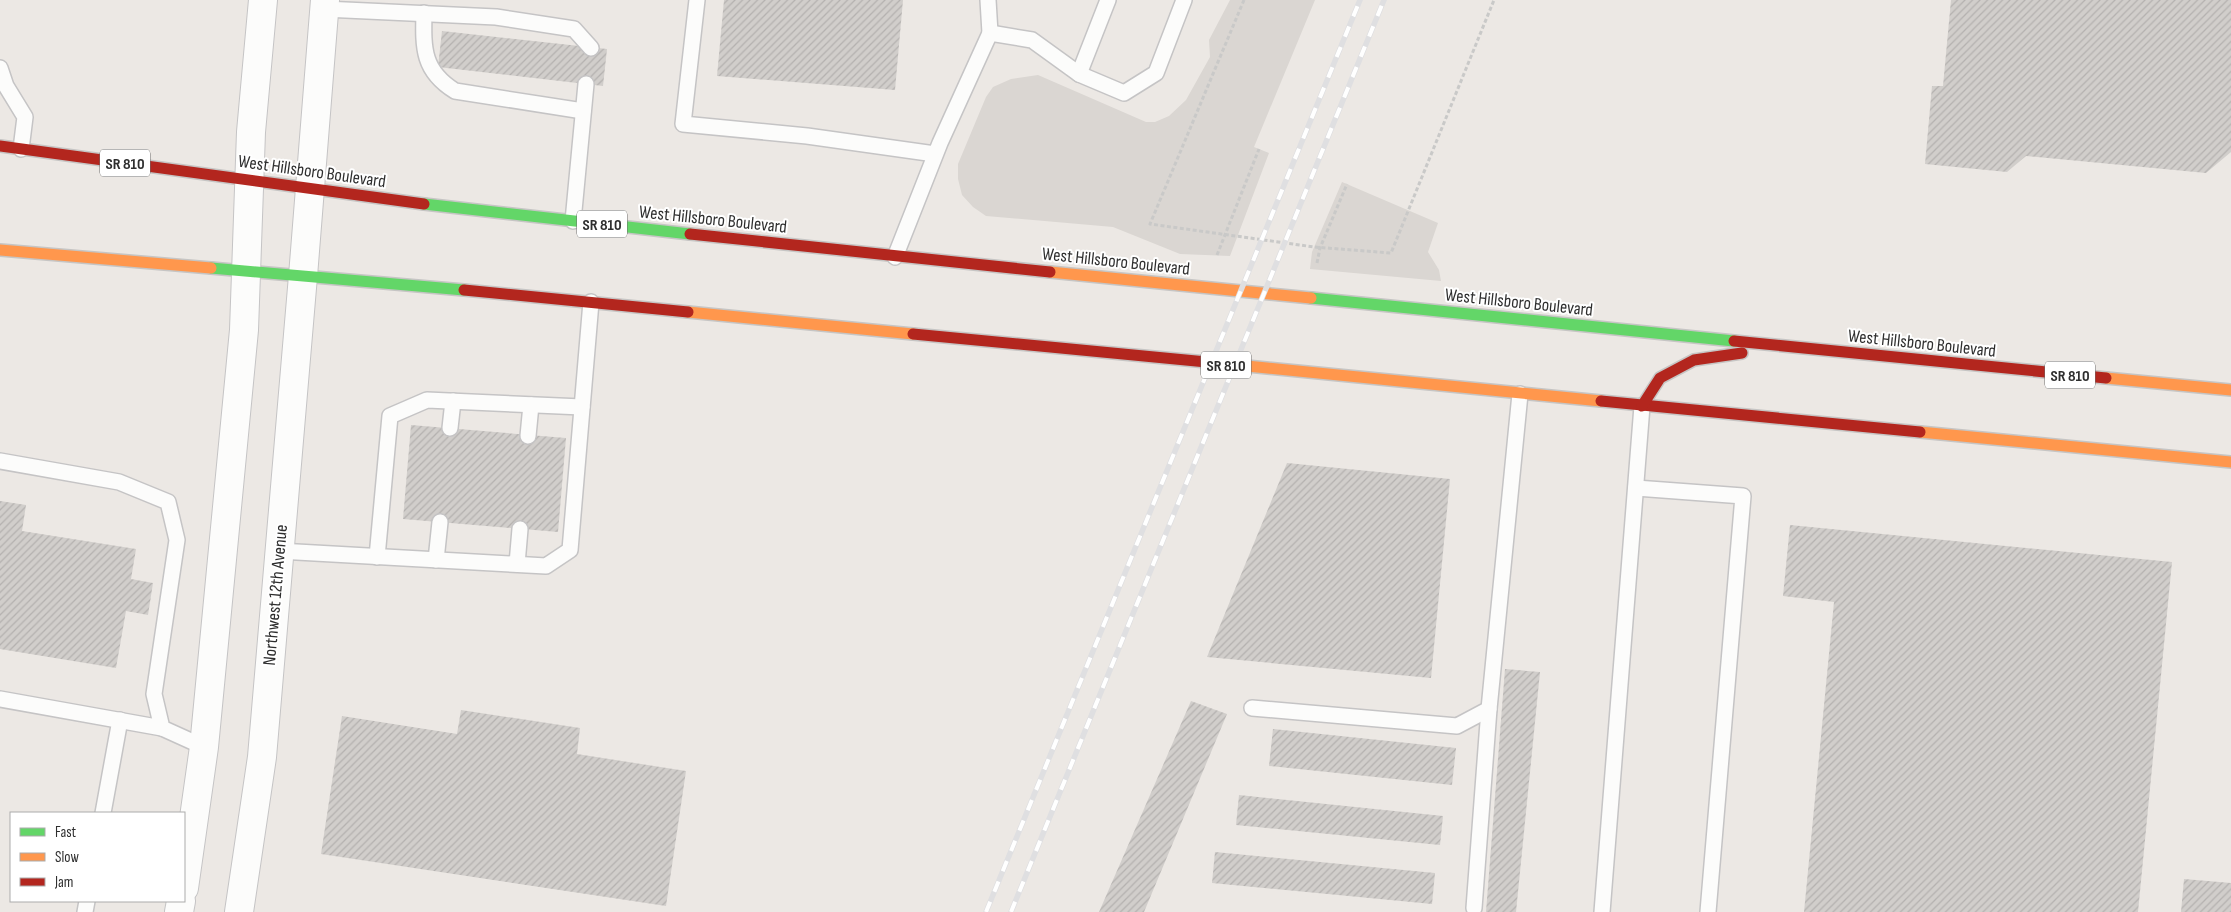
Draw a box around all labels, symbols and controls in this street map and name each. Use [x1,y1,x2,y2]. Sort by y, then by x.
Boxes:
road number: SR 810 [100,150,150,177]
street label: West Hillsboro Boulevard [237,151,387,192]
street label: West Hillsboro Boulevard [638,201,788,238]
road number: SR 810 [577,210,627,238]
street label: West Hillsboro Boulevard [1041,243,1191,280]
street label: West Hillsboro Boulevard [1444,284,1594,321]
street label: West Hillsboro Boulevard [1847,325,1997,362]
road number: SR 810 [1201,352,1251,378]
road number: SR 810 [2045,362,2095,388]
street label: Northwest 12th Avenue [259,524,292,666]
legend [10,812,185,902]
text: Fast [55,823,77,842]
text: Slow [55,848,79,867]
text: Jam [54,873,73,892]

